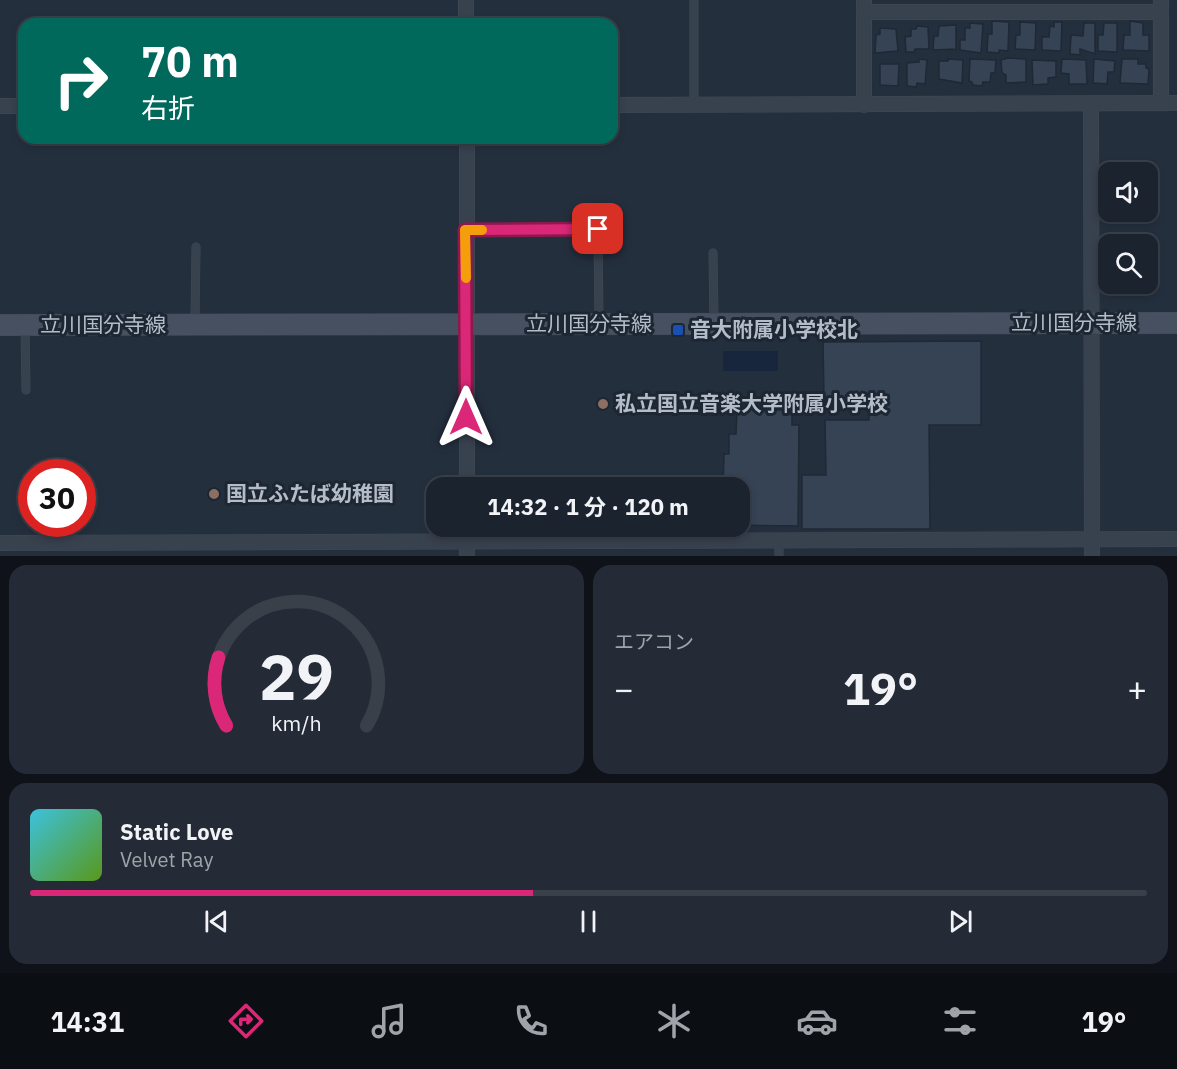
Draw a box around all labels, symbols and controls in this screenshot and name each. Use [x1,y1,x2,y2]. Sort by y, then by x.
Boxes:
text: 70 m [141,34,239,89]
icon: right [42,42,120,120]
text: 右折 [141,90,195,125]
map controls [1098,162,1158,294]
button: sound [1098,162,1158,222]
pin [572,203,623,254]
icon: arrive [581,212,614,245]
button: search [1098,234,1158,294]
street label: 立川国分寺線 [1011,308,1137,336]
street label: 立川国分寺線 [526,309,652,337]
street label: 立川国分寺線 [40,310,166,338]
place label: 音大附属小学校北 [690,315,858,343]
marker: 音大附属小学校北 [671,323,685,337]
position arrow [434,385,498,449]
place label: 私立国立音楽大学附属小学校 [615,389,888,417]
marker: 私立国立音楽大学附属小学校 [596,397,610,411]
speed limit sign: 30 [18,459,96,537]
place label: 国立ふたば幼稚園 [226,479,394,507]
marker: 国立ふたば幼稚園 [207,487,221,501]
text: 14:32 · 1 分 · 120 m [487,492,689,521]
text: エアコン [614,628,694,655]
text: 29 [259,636,334,717]
text: 19° [843,659,918,717]
text: − [614,667,634,710]
text: + [1127,667,1147,710]
text: km/h [271,710,322,738]
text: Static Love [120,817,233,846]
text: Velvet Ray [120,846,213,873]
icon: previous [200,905,233,938]
icon: pause [572,905,605,938]
icon: next [944,905,977,938]
icon: directions [225,1000,267,1042]
icon: music [368,1000,410,1042]
icon: phone [510,1000,552,1042]
icon: climate [653,1000,695,1042]
icon: car [796,1000,838,1042]
icon: filters [939,1000,981,1042]
text: 14:31 [50,1004,124,1039]
text: 19° [1081,1004,1127,1039]

